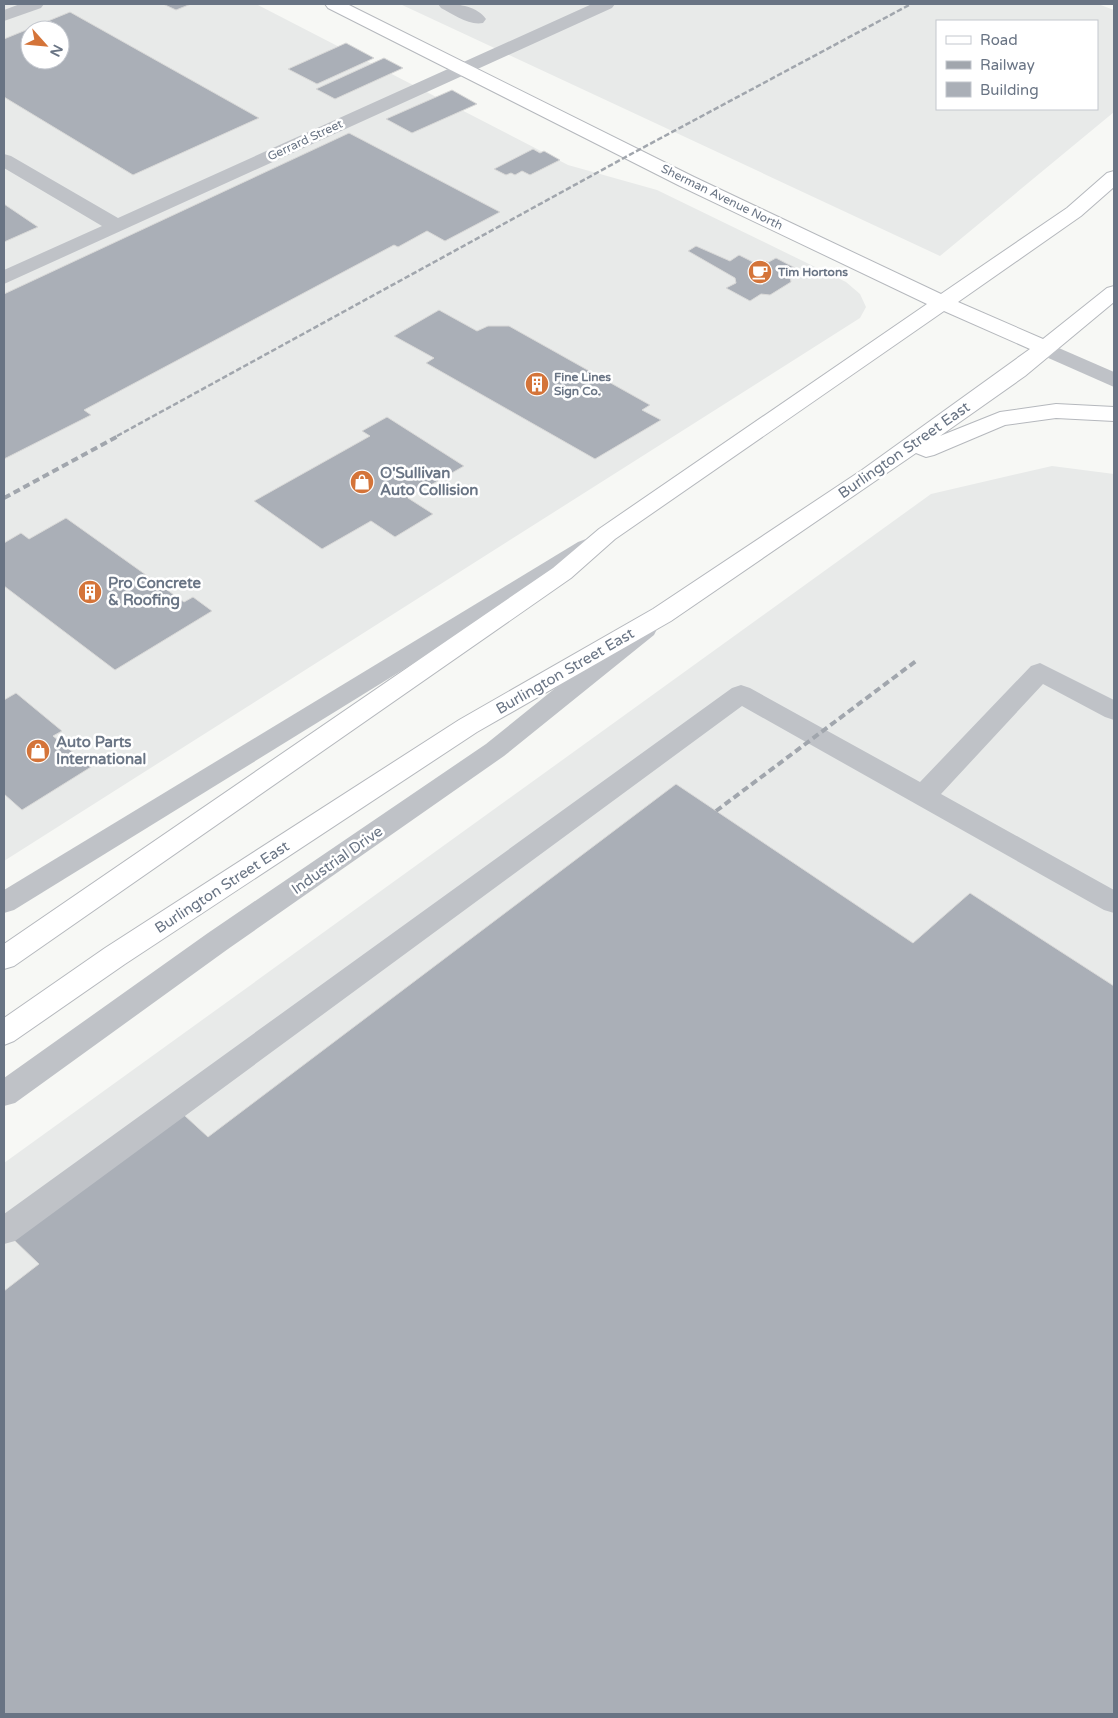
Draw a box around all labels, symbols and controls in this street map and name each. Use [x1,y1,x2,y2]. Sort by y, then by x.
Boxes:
north arrow [20,20,70,70]
legend [936,20,1098,110]
text: Road [980,31,1018,49]
text: N [46,42,66,60]
text: Railway [980,56,1035,74]
text: Building [980,81,1039,99]
street label: Gerrard Street [265,116,345,164]
street label: Sherman Avenue North [659,161,785,233]
cafe icon: Tim Hortons [747,259,773,285]
place label: Tim Hortons [777,265,848,279]
place label: Fine Lines Sign Co. [554,370,611,399]
building icon: Fine Lines Sign Co. [524,371,550,397]
street label: Burlington Street East [835,398,974,502]
place label: O'Sullivan Auto Collision [380,464,478,499]
shop icon: O'Sullivan Auto Collision [349,469,375,495]
place label: Pro Concrete & Roofing [108,574,202,610]
building icon: Pro Concrete & Roofing [77,579,103,605]
street label: Burlington Street East [493,624,638,718]
place label: Auto Parts International [56,733,146,768]
shop icon: Auto Parts International [25,738,51,764]
street label: Industrial Drive [288,822,386,898]
street label: Burlington Street East [151,837,293,937]

